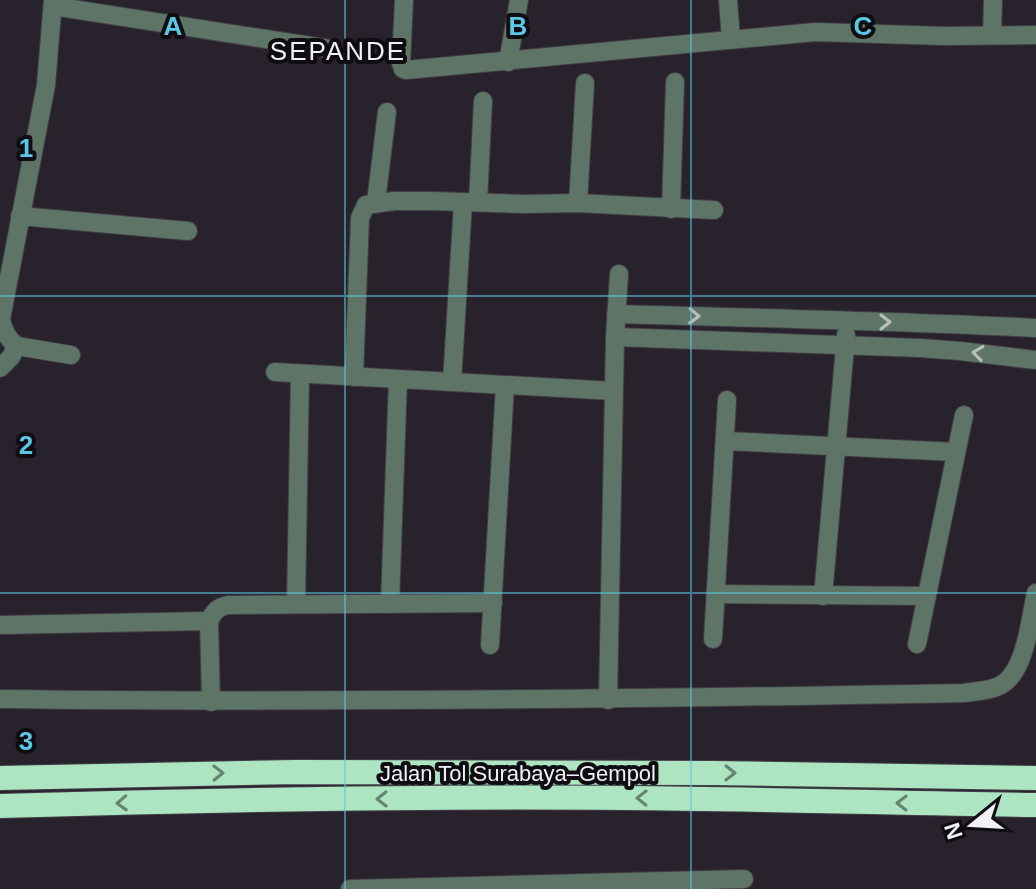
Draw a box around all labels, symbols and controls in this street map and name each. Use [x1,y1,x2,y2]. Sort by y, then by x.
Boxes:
text: A [164,11,183,41]
text: B [509,11,527,41]
text: C [854,11,873,41]
district label: SEPANDE [270,36,406,66]
text: 1 [19,133,33,163]
one-way arrow [688,308,701,325]
one-way arrow [879,313,892,330]
one-way arrow [971,345,985,362]
text: 2 [19,430,33,460]
text: 3 [19,726,33,756]
street label: Jalan Tol Surabaya–Gempol [380,761,656,786]
one-way arrow [212,764,225,782]
one-way arrow [724,764,737,782]
north arrow [932,785,1012,865]
one-way arrow [375,790,388,807]
one-way arrow [635,790,648,807]
one-way arrow [115,794,128,811]
one-way arrow [895,794,908,811]
text: N [939,820,968,842]

